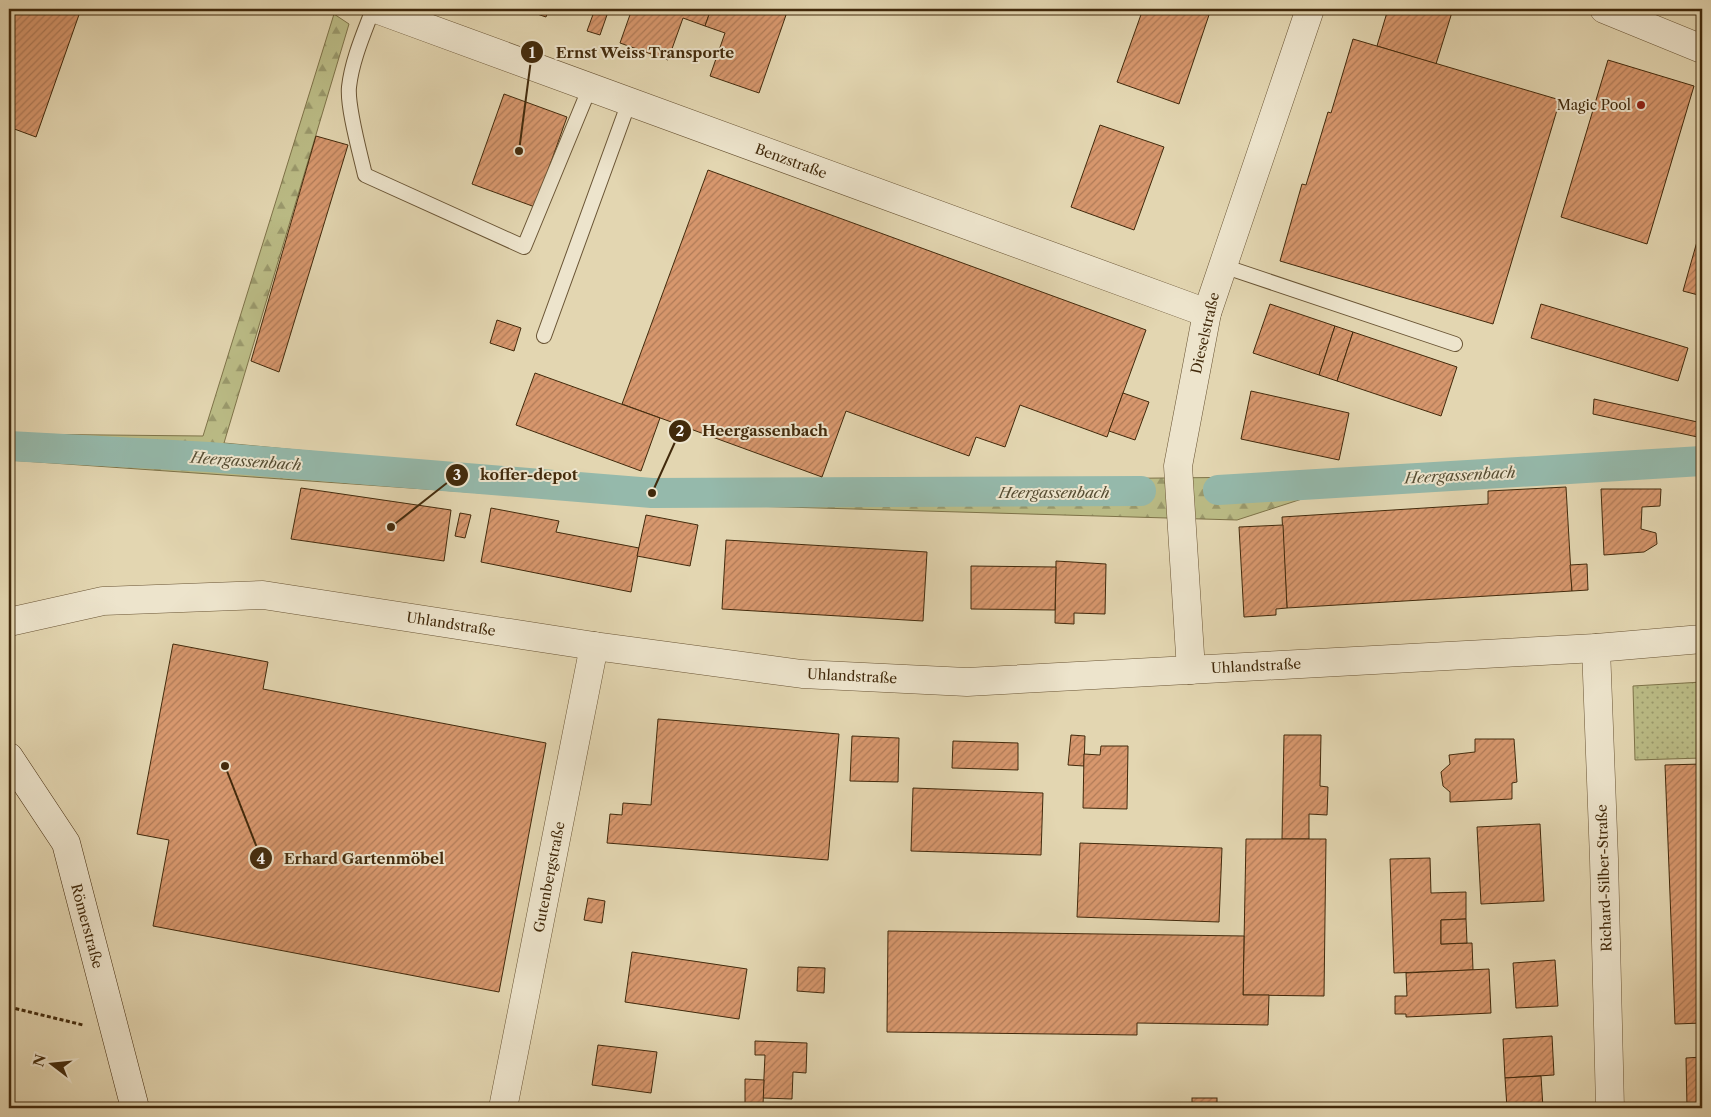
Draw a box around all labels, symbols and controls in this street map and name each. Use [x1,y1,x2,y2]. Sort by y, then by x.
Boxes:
callout: Ernst Weiss Transporte [520,37,744,67]
text: 1 [529,43,536,62]
text: Ernst Weiss Transporte [556,43,734,62]
place label: Magic Pool [1557,96,1631,114]
marker: Magic Pool [1635,99,1647,111]
street label: Benzstraße [753,140,830,182]
street label: Dieselstraße [1187,290,1223,376]
callout: Heergassenbach [667,416,838,446]
text: 2 [676,421,685,440]
text: Heergassenbach [702,421,829,440]
water label: Heergassenbach [189,448,302,474]
callout: koffer-depot [445,460,587,490]
water label: Heergassenbach [1403,463,1516,487]
text: 3 [453,465,461,484]
text: koffer-depot [480,465,578,484]
water label: Heergassenbach [997,483,1110,502]
street label: Uhlandstraße [405,608,497,640]
street label: Uhlandstraße [1211,655,1302,677]
street label: Uhlandstraße [807,665,898,687]
street label: Richard-Silber-Straße [1592,804,1616,952]
street label: Gutenbergstraße [529,820,569,934]
callout: Erhard Gartenmöbel [248,843,454,873]
text: 4 [257,849,266,868]
text: Erhard Gartenmöbel [284,849,444,868]
street label: Römerstraße [67,882,107,971]
north arrow [28,1040,78,1090]
text: N [29,1052,50,1069]

